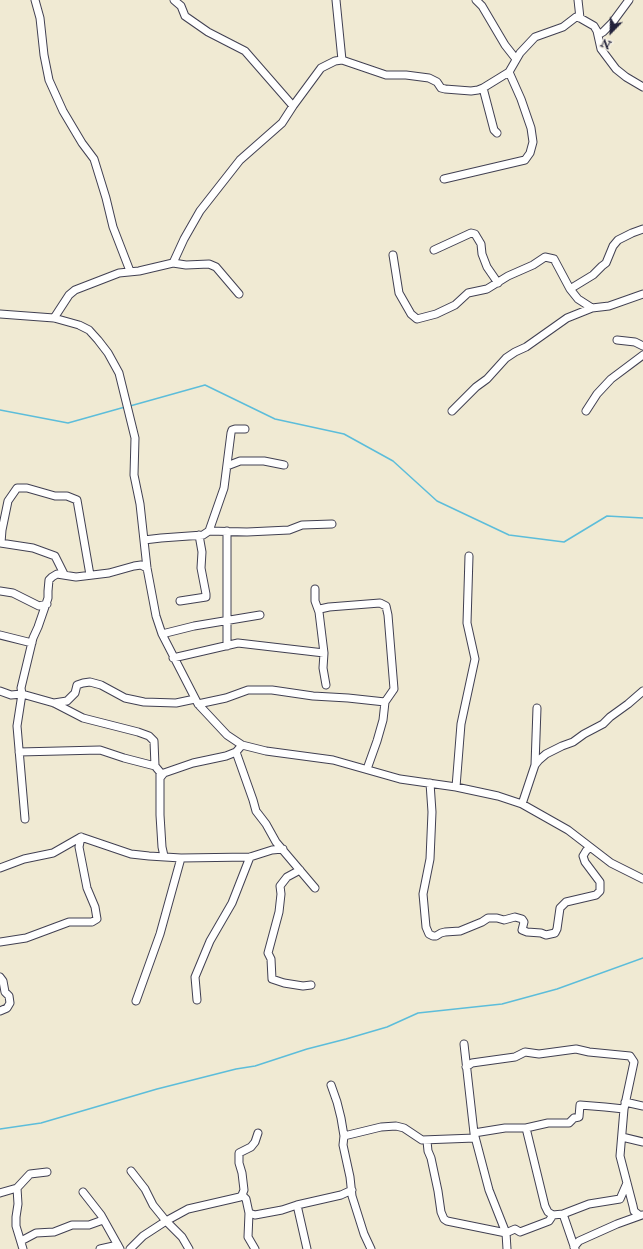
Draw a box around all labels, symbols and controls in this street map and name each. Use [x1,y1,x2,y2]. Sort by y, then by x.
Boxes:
north arrow [591,12,631,52]
text: N [599,36,613,51]

